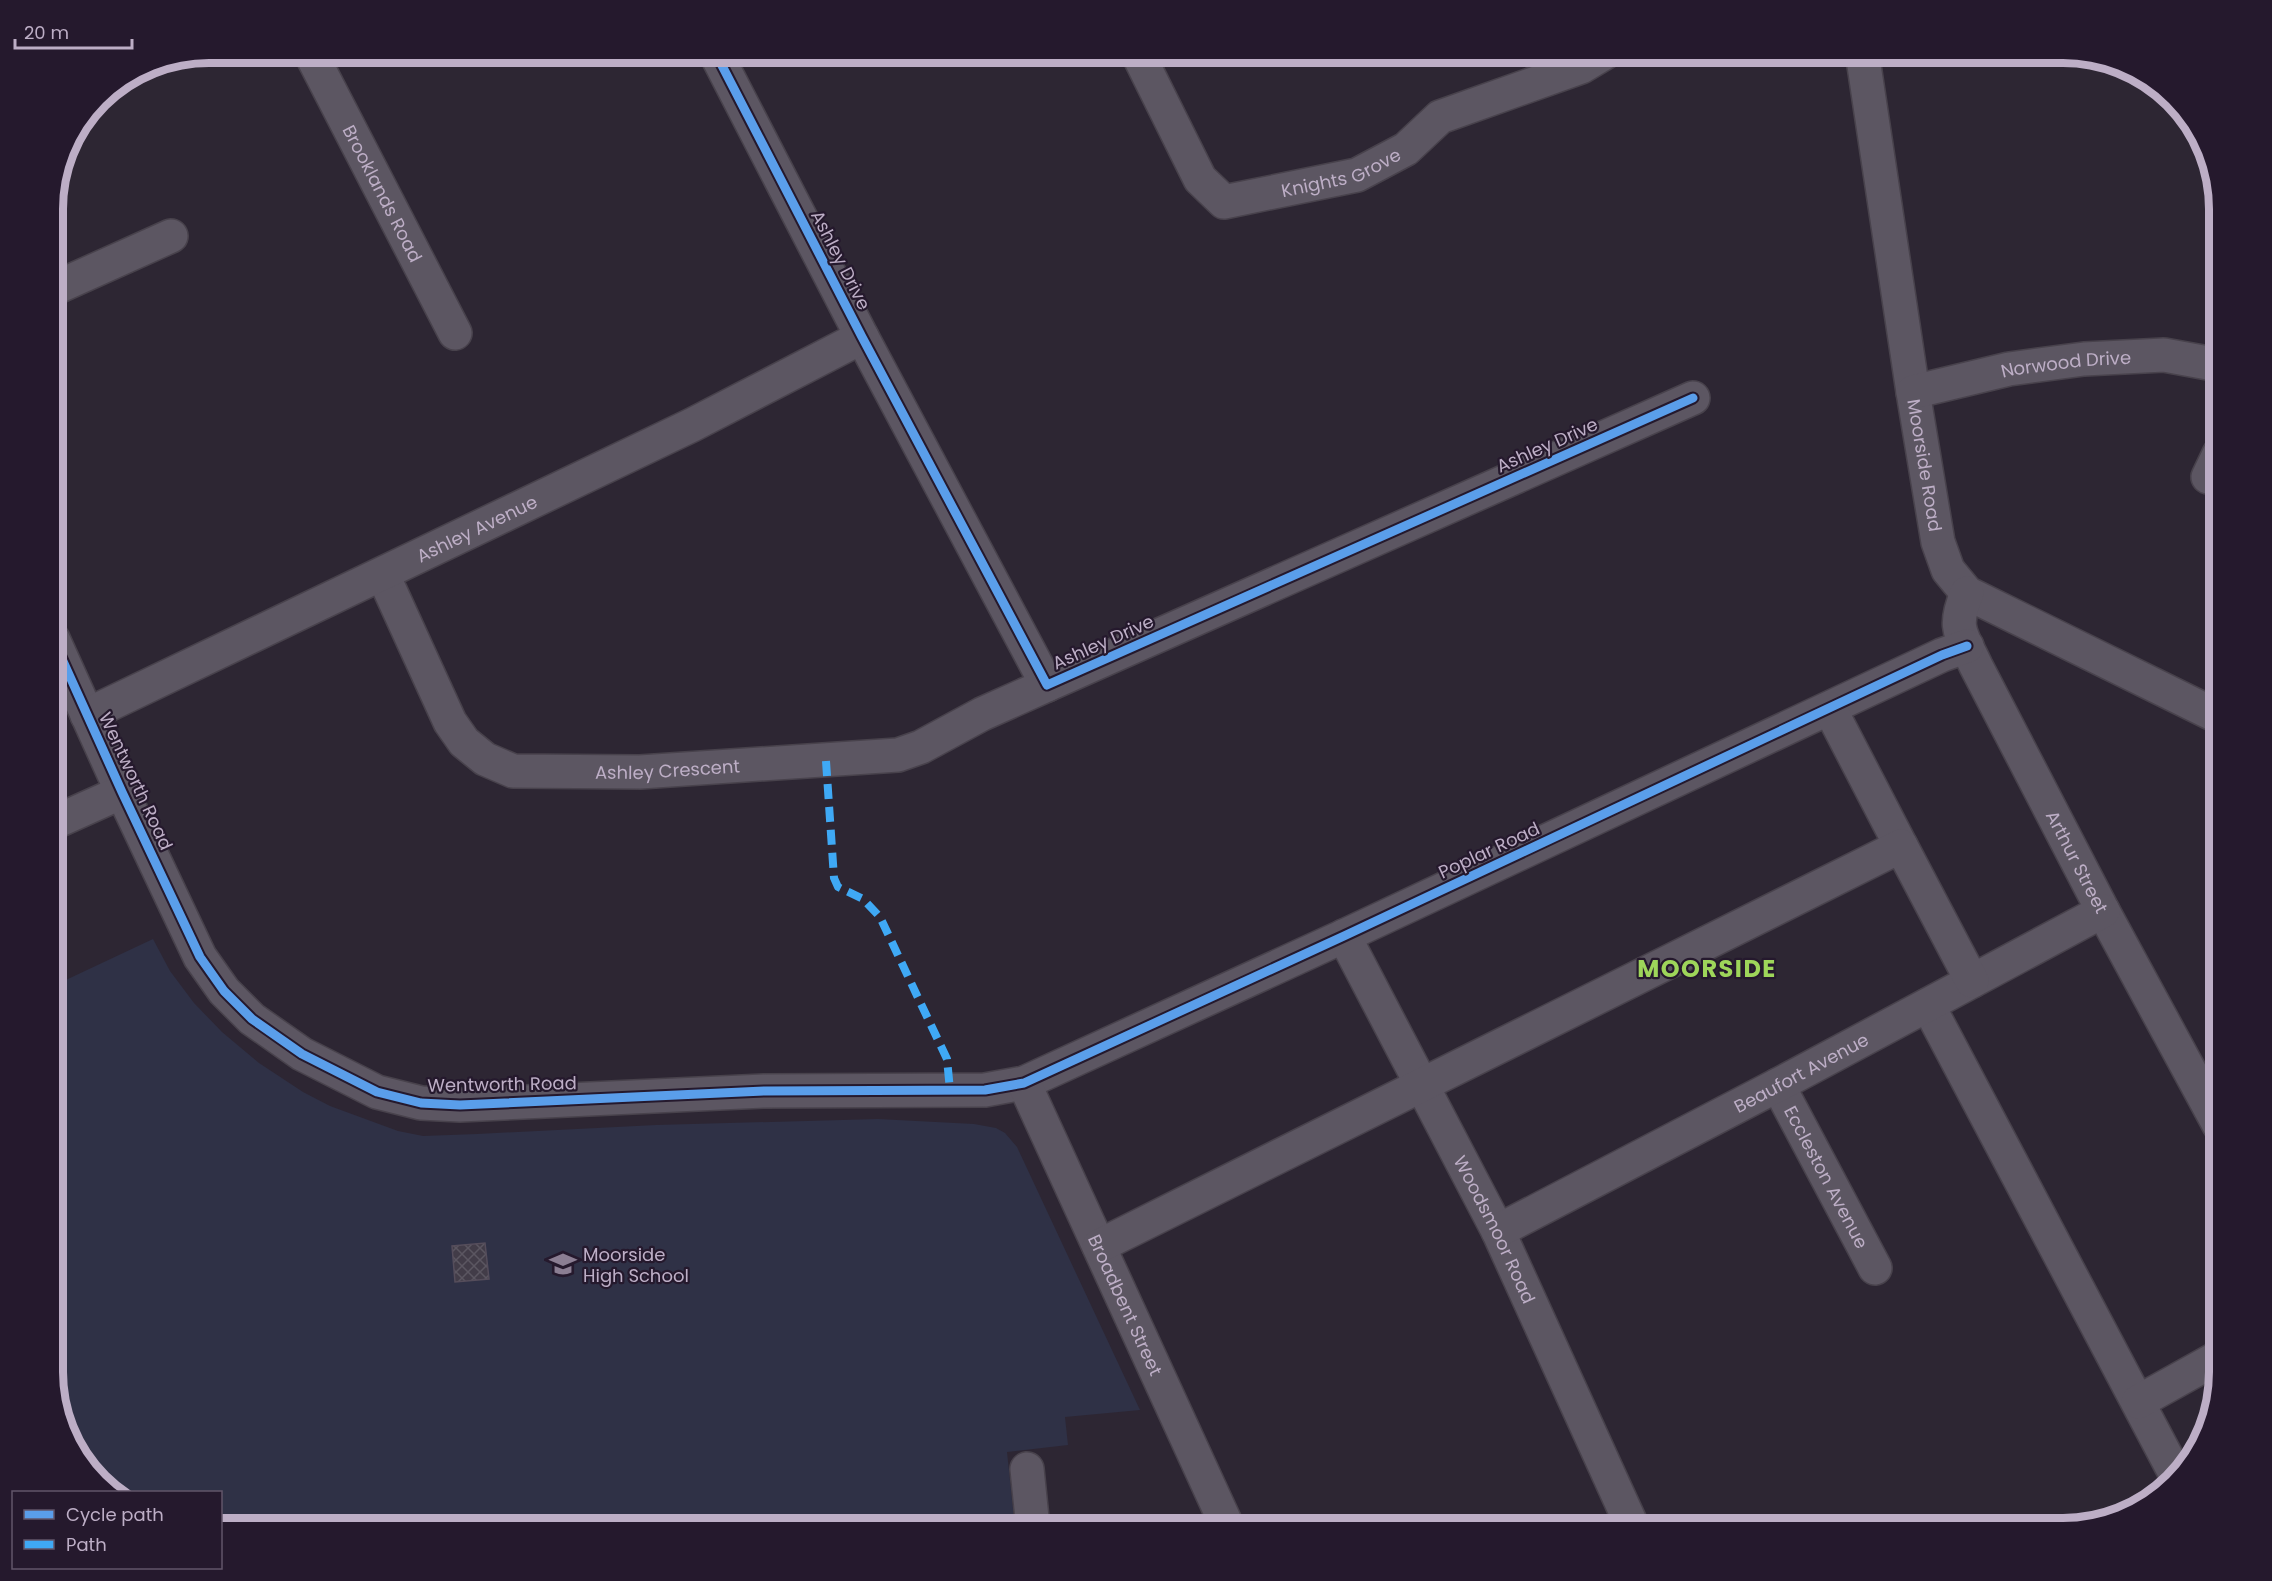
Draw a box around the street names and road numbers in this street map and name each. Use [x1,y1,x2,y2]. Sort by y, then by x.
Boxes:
street label: Brooklands Road [337,120,429,266]
street label: Knights Grove [1279,142,1405,203]
street label: Ashley Drive [805,206,877,314]
street label: Norwood Drive [1998,344,2132,383]
street label: Moorside Road [1902,397,1949,533]
street label: Ashley Drive [1492,411,1602,479]
street label: Ashley Avenue [412,489,541,568]
street label: Ashley Drive [1048,608,1158,676]
street label: Wentworth Road [93,708,179,854]
street label: Ashley Crescent [595,753,741,785]
street label: Arthur Street [2040,806,2114,917]
street label: Poplar Road [1434,816,1544,884]
street label: Beaufort Avenue [1729,1026,1873,1118]
street label: Wentworth Road [427,1070,577,1098]
street label: Eccleston Avenue [1779,1101,1875,1253]
street label: Woodsmoor Road [1448,1151,1542,1307]
street label: Broadbent Street [1083,1230,1169,1379]

